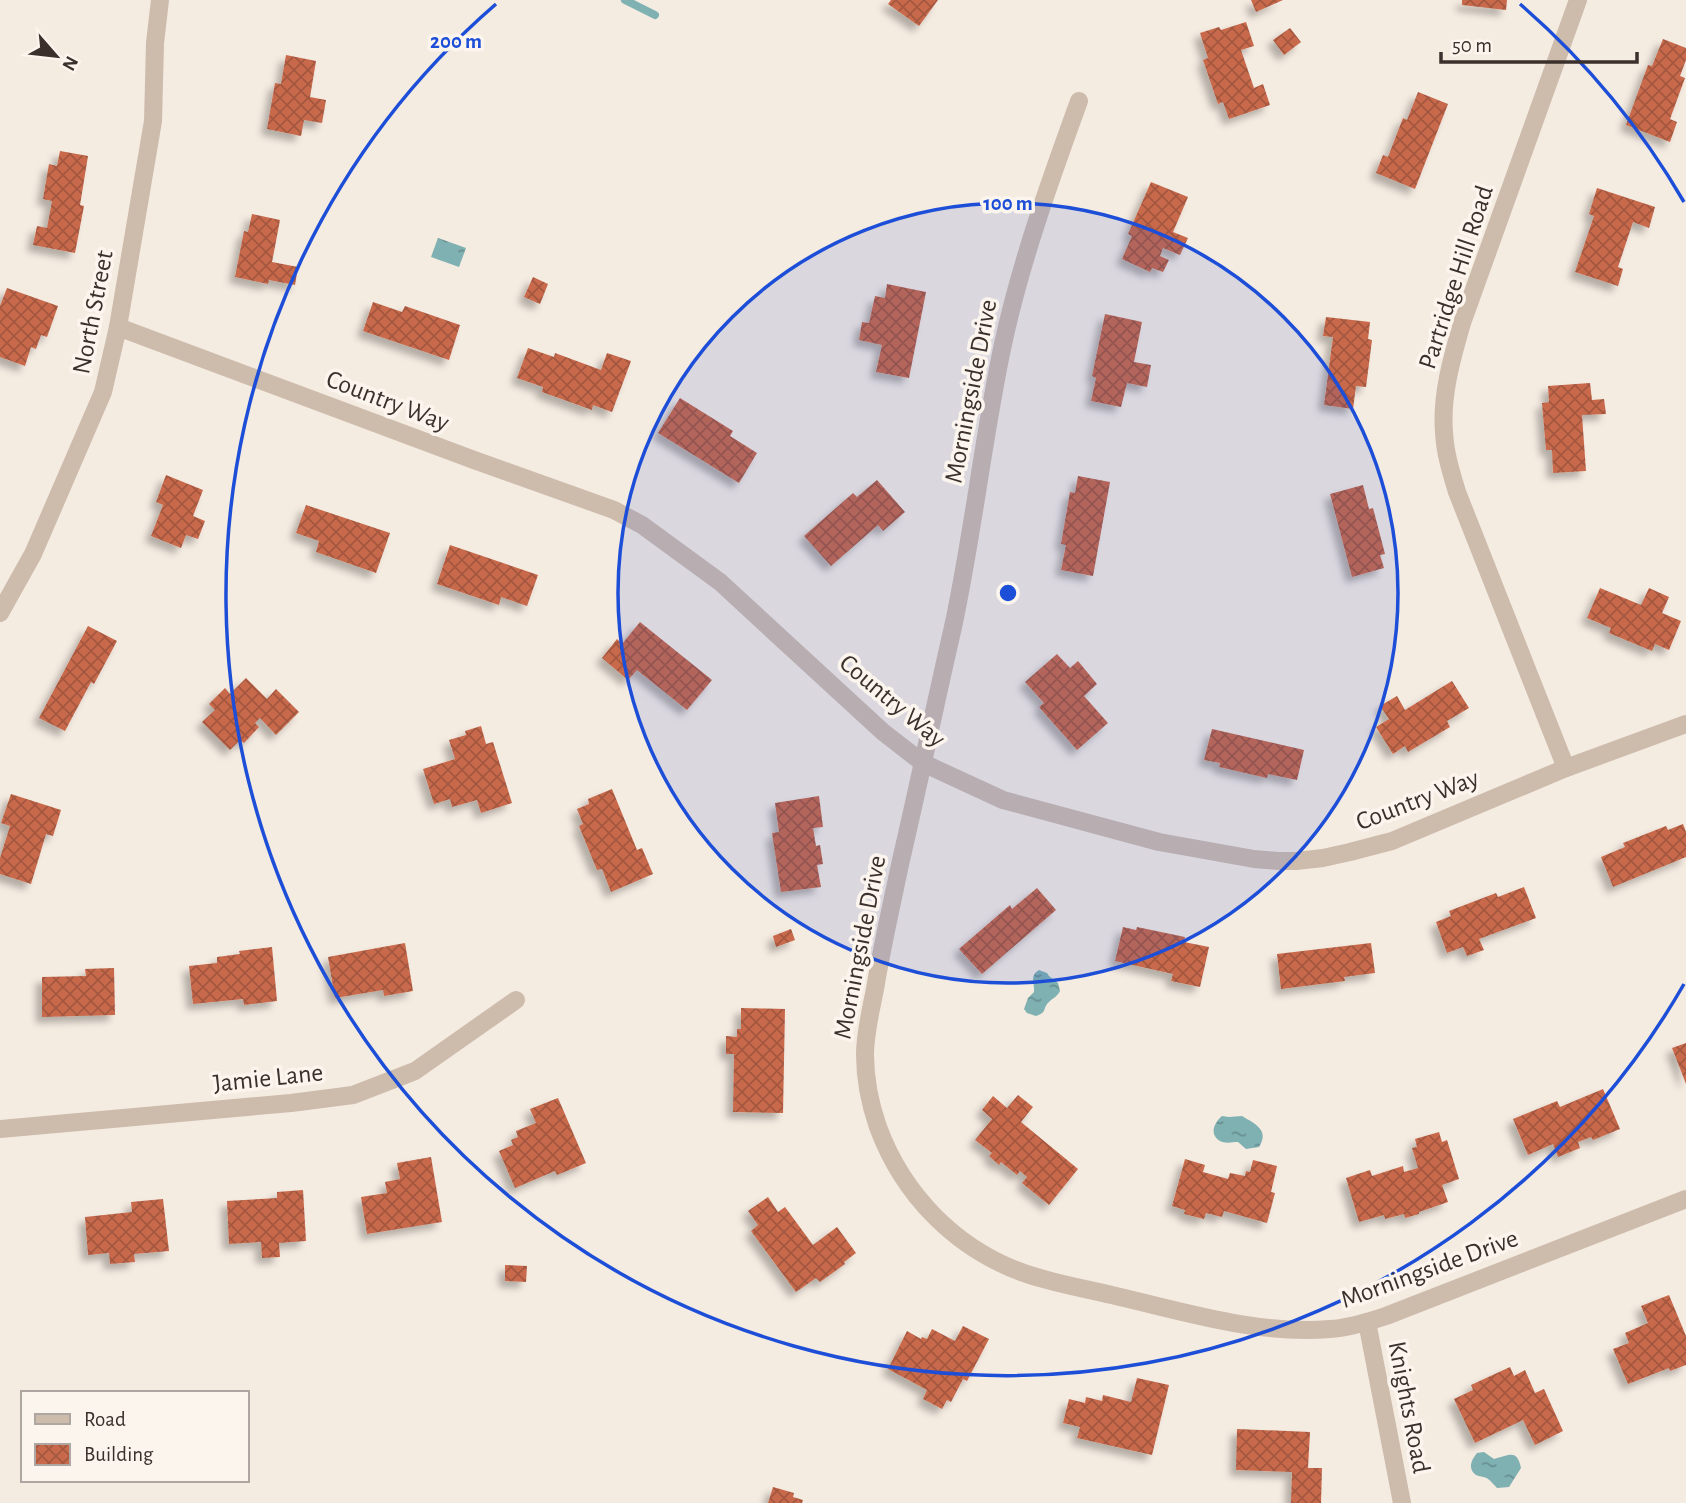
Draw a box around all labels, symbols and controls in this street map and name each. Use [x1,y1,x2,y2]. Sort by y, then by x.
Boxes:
north arrow [21,21,91,91]
scale bar [1441,21,1637,65]
text: 200 m [430,31,482,52]
text: 50 m [1452,35,1492,56]
text: N [58,53,81,74]
street label: Partridge Hill Road [1414,182,1498,372]
text: 100 m [983,193,1033,214]
street label: North Street [68,248,118,376]
street label: Morningside Drive [940,297,1002,485]
street label: Country Way [323,366,453,436]
centre of rings [996,581,1020,605]
street label: Country Way [835,649,950,752]
street label: Country Way [1352,765,1482,835]
street label: Morningside Drive [829,853,891,1041]
street label: Jamie Lane [212,1059,324,1097]
street label: Morningside Drive [1337,1225,1521,1313]
street label: Knights Road [1383,1339,1435,1475]
legend [21,1391,248,1482]
text: Road [84,1409,126,1430]
text: Building [84,1444,154,1465]

